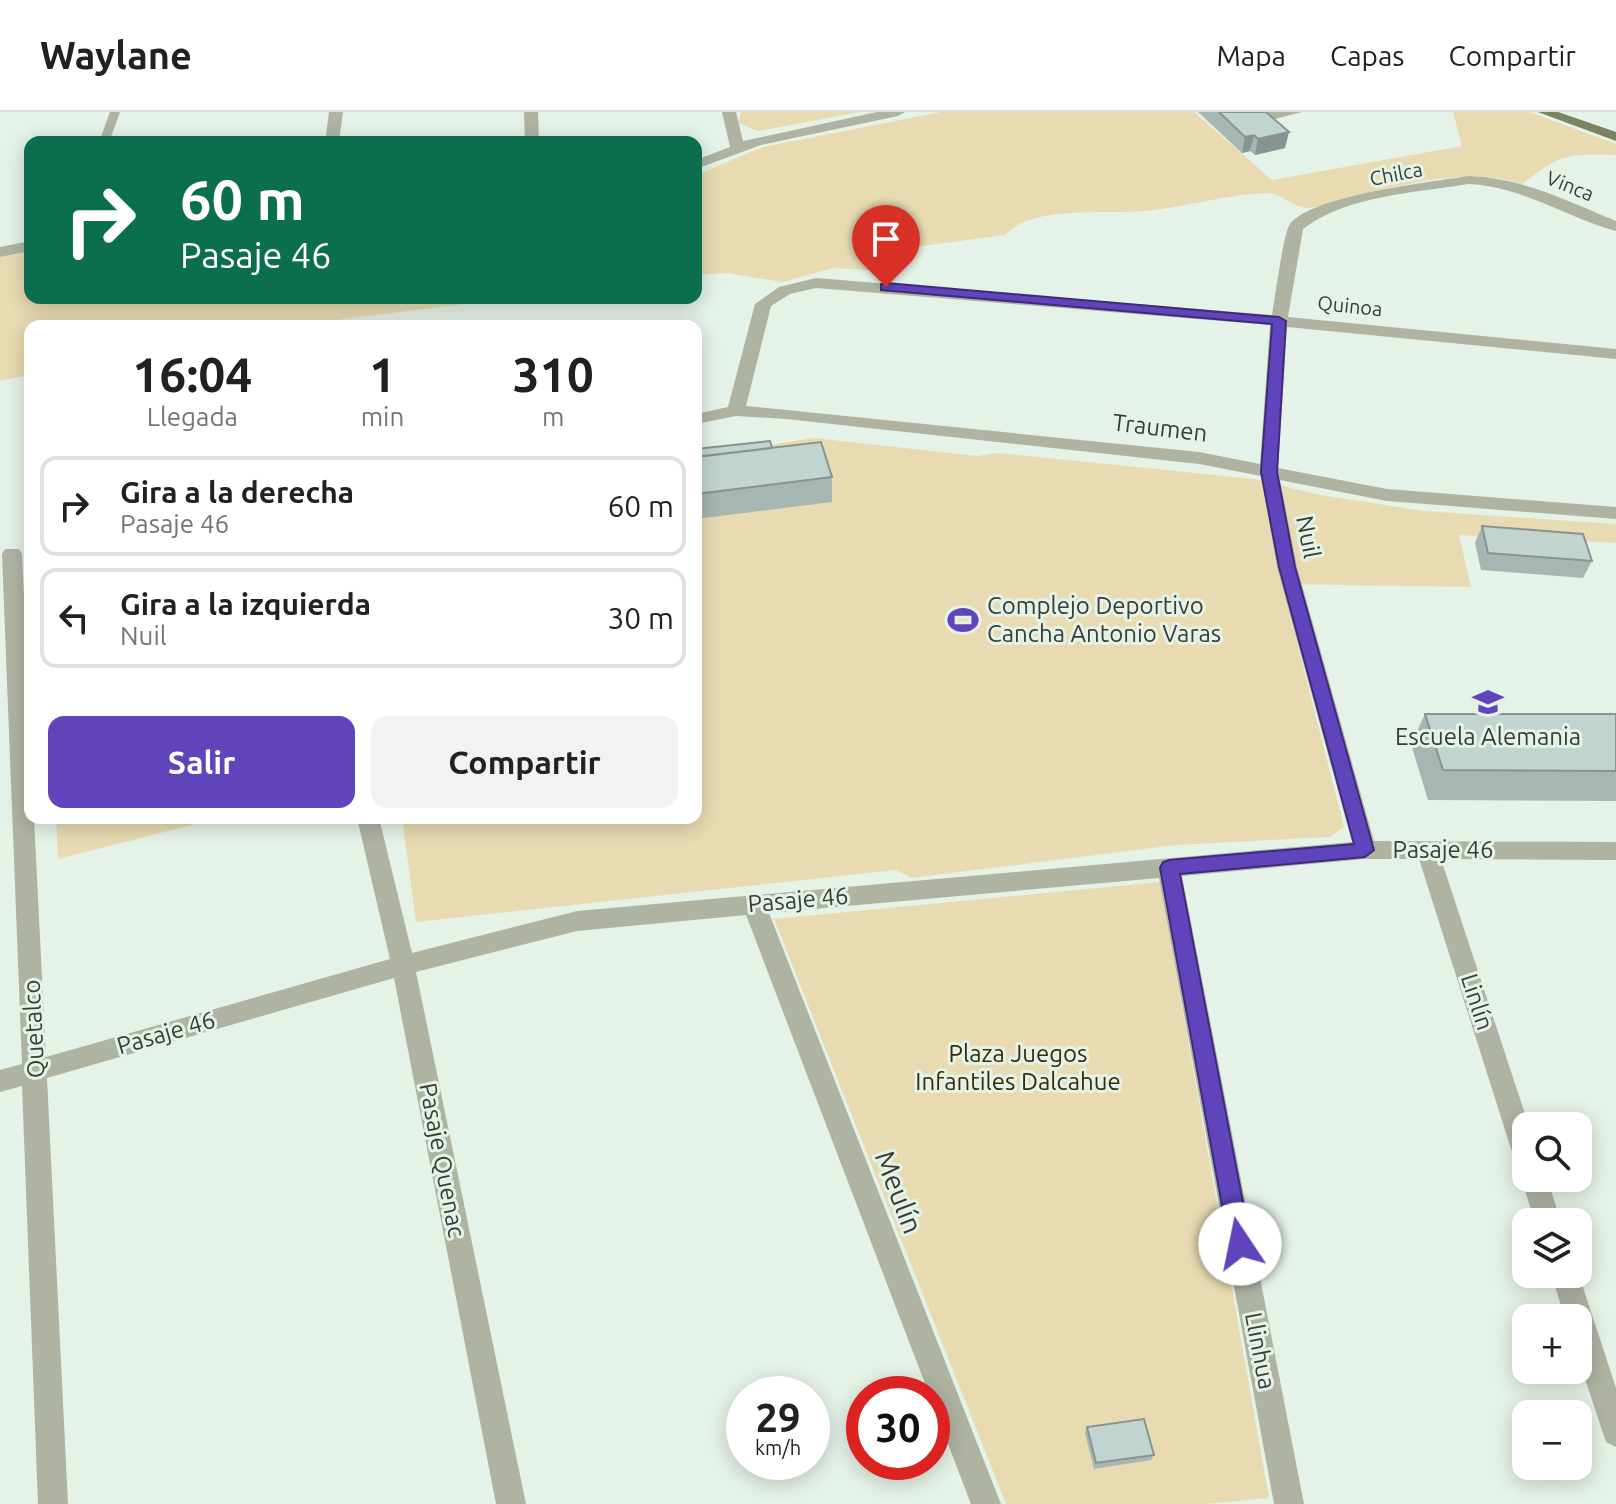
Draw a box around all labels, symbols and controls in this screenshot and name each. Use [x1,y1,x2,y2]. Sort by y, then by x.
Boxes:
text: Waylane [40,34,192,76]
text: Mapa [1216,40,1286,71]
text: Capas [1330,40,1405,71]
text: Compartir [1449,40,1576,71]
street label: Chilca [1368,157,1424,190]
street label: Vinca [1543,166,1597,205]
icon: right [48,168,152,272]
text: 60 m [180,168,305,231]
pin [852,205,920,287]
icon: arrive [864,217,908,261]
text: Pasaje 46 [180,234,331,275]
street label: Quinoa [1316,291,1384,320]
text: 16:04 [132,347,252,401]
text: 1 [369,347,396,401]
text: 310 [513,347,594,401]
text: Llegada [147,402,238,431]
text: min [361,402,404,431]
text: m [542,402,564,431]
street label: Traumen [1111,408,1209,447]
text: Gira a la derecha [120,475,354,509]
icon: right [52,484,96,528]
text: 60 m [607,489,674,523]
text: Pasaje 46 [120,509,229,538]
street label: Nuil [1291,513,1326,561]
text: Gira a la izquierda [120,587,371,621]
place label: Complejo Deportivo Cancha Antonio Varas [987,592,1221,647]
icon: left [52,596,96,640]
text: 30 m [607,601,674,635]
sports icon: Complejo Deportivo Cancha Antonio Varas [946,603,980,637]
text: Nuil [120,621,167,650]
school or university icon: Escuela Alemania [1471,685,1505,719]
button: Salir [48,716,355,808]
button: Compartir [371,716,678,808]
place label: Escuela Alemania [1395,723,1581,750]
street label: Pasaje 46 [1393,836,1493,863]
street label: Pasaje 46 [747,882,849,917]
street label: Linlín [1456,970,1499,1033]
street label: Quetalco [17,979,50,1079]
street label: Pasaje 46 [114,1006,218,1059]
park label: Plaza Juegos Infantiles Dalcahue [915,1040,1121,1095]
street label: Pasaje Quenac [414,1080,471,1239]
map controls [1512,1112,1592,1480]
button: search [1512,1112,1592,1192]
street label: Meulín [870,1146,929,1237]
position arrow [1198,1202,1282,1286]
button: layers [1512,1208,1592,1288]
button: + [1512,1304,1592,1384]
street label: Llinhua [1240,1310,1281,1392]
speed limit sign: 30 [846,1376,950,1480]
text: 29 [755,1395,801,1440]
button: − [1512,1400,1592,1480]
text: km/h [755,1436,801,1459]

